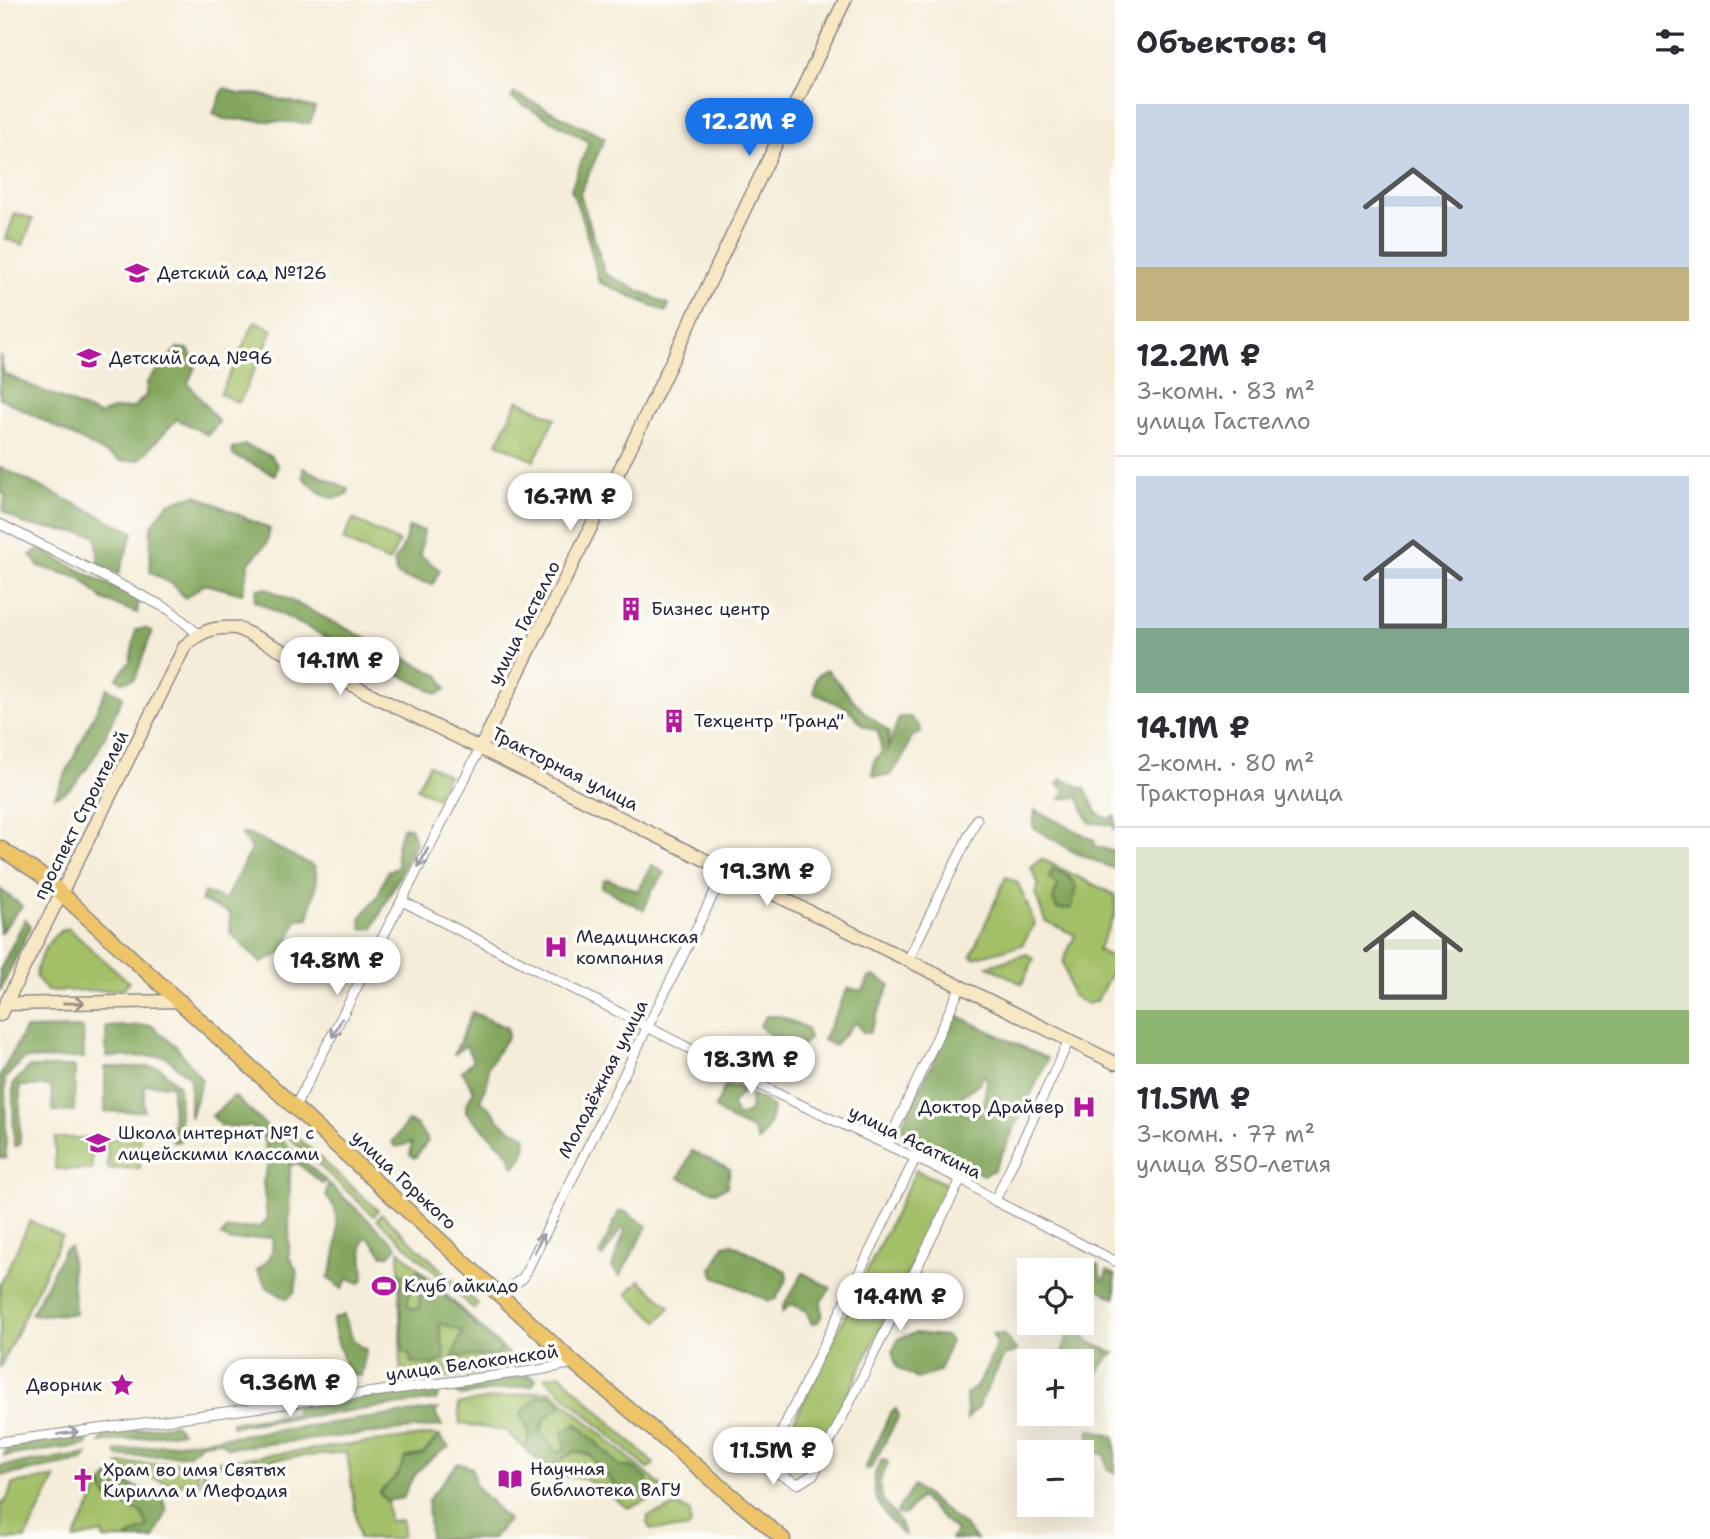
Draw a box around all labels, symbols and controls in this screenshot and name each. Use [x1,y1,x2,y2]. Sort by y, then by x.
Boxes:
text: Объектов: 9 [1136,22,1328,63]
icon: filters [1651,23,1689,61]
pin: 12.2M ₽ [684,99,814,158]
text: 12.2M ₽ [701,106,797,136]
icon: home [1350,149,1476,275]
school or university icon: Детский сад №126 [123,259,151,287]
place label: Детский сад №126 [157,261,327,285]
text: 12.2M ₽ [1136,335,1261,376]
school or university icon: Детский сад №96 [75,344,103,372]
place label: Детский сад №96 [109,346,273,370]
text: 3-комн. · 83 m² [1136,376,1315,406]
text: улица Гастелло [1136,406,1311,436]
pin: 16.7M ₽ [505,474,635,533]
text: 16.7M ₽ [523,481,617,511]
icon: home [1350,521,1476,647]
street label: улица Гастелло [482,557,566,689]
building icon: Бизнес центр [617,595,645,623]
place label: Бизнес центр [651,597,770,621]
pin: 14.1M ₽ [275,638,405,697]
text: 14.1M ₽ [296,645,384,675]
building icon: Техцентр "Гранд" [660,707,688,735]
text: 14.1M ₽ [1136,707,1250,748]
place label: Техцентр "Гранд" [694,709,844,733]
street label: Тракторная улица [487,722,643,816]
street label: проспект Строителей [28,726,134,904]
text: 2-комн. · 80 m² [1136,748,1315,778]
text: Тракторная улица [1136,778,1343,808]
one-way arrow [415,847,429,868]
pin: 19.3M ₽ [702,848,832,908]
text: 19.3M ₽ [719,856,815,886]
icon: home [1350,892,1476,1018]
place label: Медицинская компания [576,925,699,970]
hospital icon: Медицинская компания [542,933,570,961]
pin: 14.8M ₽ [272,937,402,997]
text: 14.8M ₽ [290,945,384,975]
street label: Молодёжная улица [553,995,653,1163]
one-way arrow [62,996,85,1010]
one-way arrow [330,1017,344,1038]
pin: 18.3M ₽ [686,1036,816,1096]
text: 18.3M ₽ [703,1044,799,1074]
text: 11.5M ₽ [1136,1078,1251,1119]
hospital icon: Доктор Драйвер [1070,1093,1098,1121]
place label: Доктор Драйвер [918,1095,1064,1119]
street label: улица Асаткина [845,1100,985,1184]
text: 3-комн. · 77 m² [1136,1119,1315,1149]
place label: Школа интернат №1 с лицейскими классами [118,1121,319,1166]
street label: улица Горького [346,1125,462,1235]
school or university icon: Школа интернат №1 с лицейскими классами [84,1129,112,1157]
text: улица 850-летия [1136,1149,1331,1179]
one-way arrow [533,1233,547,1254]
map controls [1017,1258,1094,1517]
button: locate [1017,1258,1094,1335]
sports icon: Клуб айкидо [370,1272,398,1300]
place label: Клуб айкидо [404,1274,519,1298]
pin: 14.4M ₽ [835,1274,965,1333]
text: 14.4M ₽ [853,1281,947,1311]
street label: улица Белоконской [384,1339,560,1387]
button: + [1017,1349,1094,1426]
pin: 9.36M ₽ [225,1360,355,1419]
text: 9.36M ₽ [239,1367,341,1397]
place icon: Дворник [108,1371,136,1399]
place label: Дворник [26,1373,102,1397]
one-way arrow [56,1427,79,1440]
pin: 11.5M ₽ [708,1428,838,1487]
text: 11.5M ₽ [729,1435,817,1465]
button: − [1017,1440,1094,1517]
place label: Научная библиотека ВлГУ [530,1457,681,1502]
place label: Храм во имя Святых Кирилла и Мефодия [103,1458,288,1503]
library icon: Научная библиотека ВлГУ [496,1465,524,1493]
church icon: Храм во имя Святых Кирилла и Мефодия [69,1466,97,1494]

